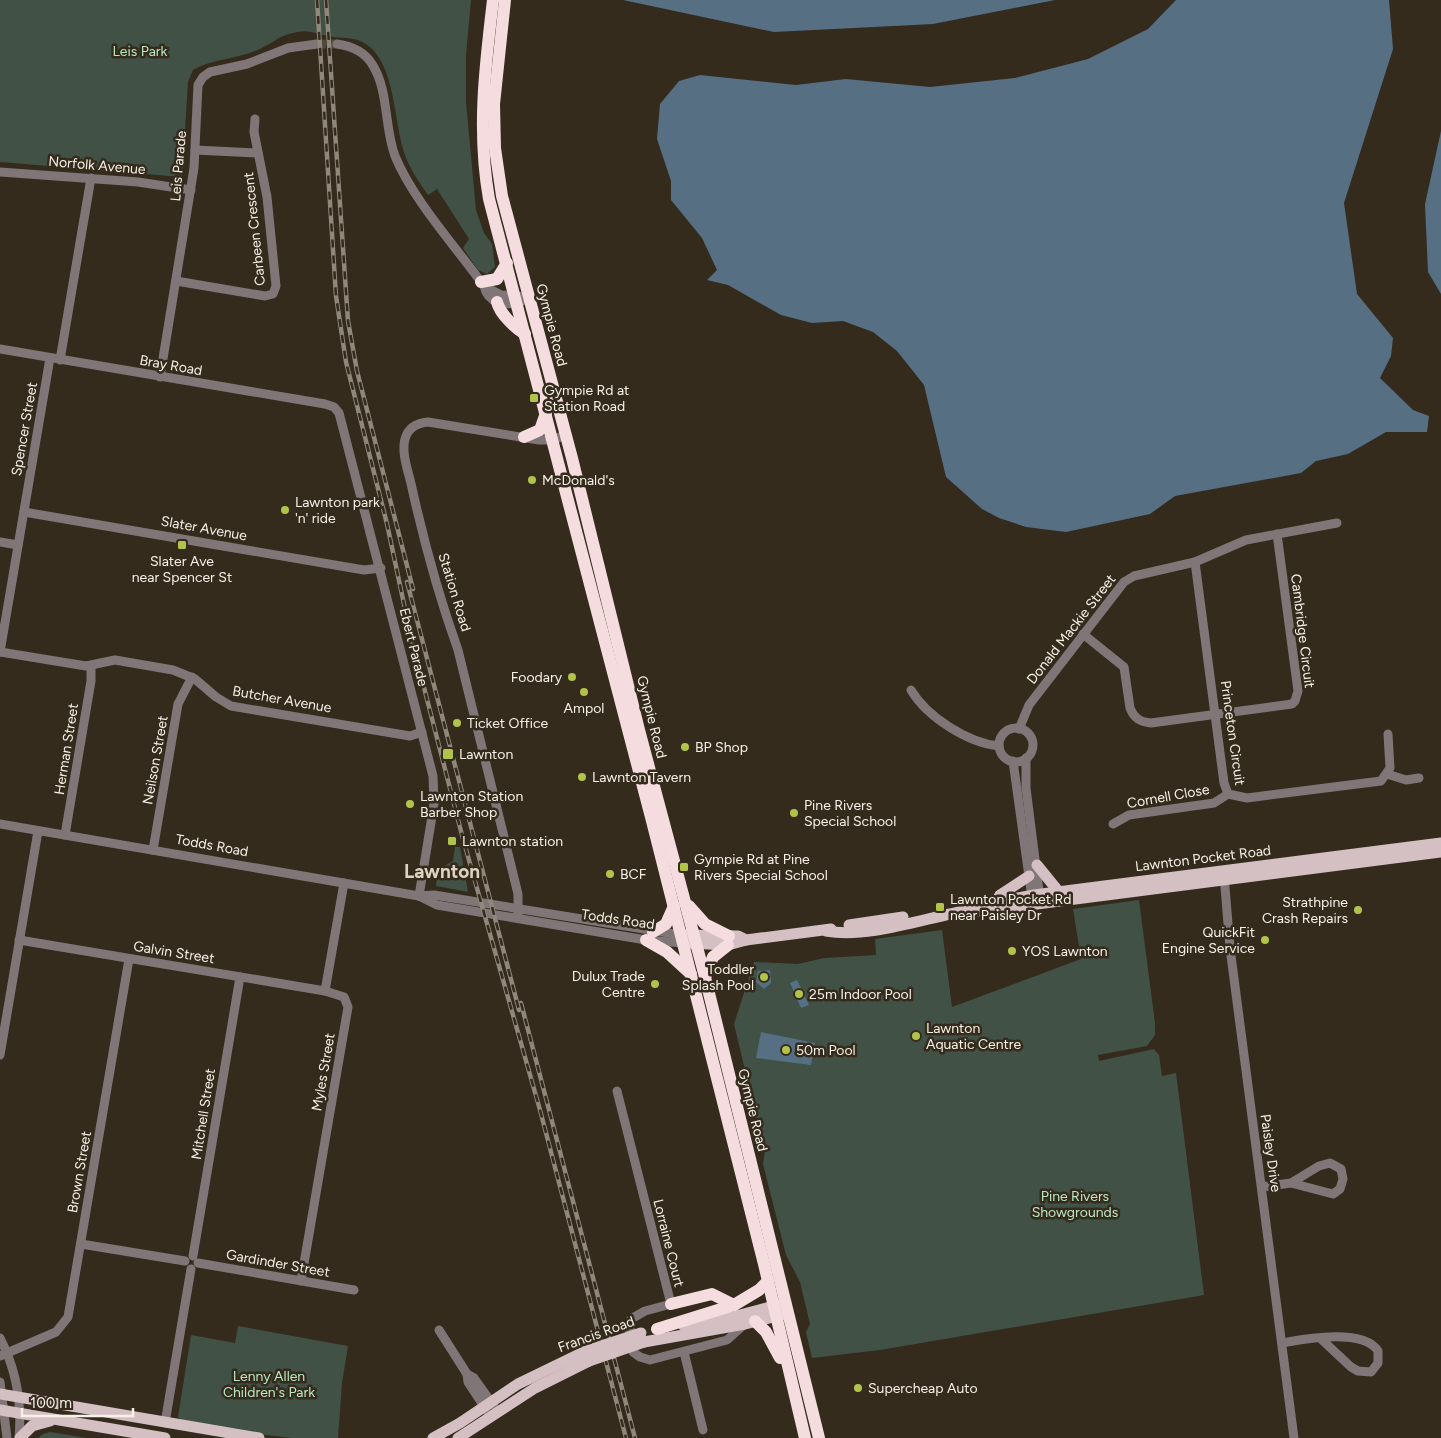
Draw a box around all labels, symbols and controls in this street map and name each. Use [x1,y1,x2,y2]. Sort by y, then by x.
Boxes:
park label: Leis Park [113,43,168,60]
street label: Leis Parade [167,130,190,202]
street label: Norfolk Avenue [48,153,147,178]
street label: Carbeen Crescent [240,171,269,287]
street label: Gympie Road [532,282,571,368]
street label: Bray Road [138,352,204,379]
street label: Spencer Street [8,381,41,477]
place label: Gympie Rd at Station Road [544,382,629,415]
marker: Gympie Rd at Station Road [528,392,540,404]
place label: McDonald's [542,472,615,489]
marker: McDonald's [526,474,538,486]
place label: Lawnton park 'n' ride [295,494,380,527]
marker: Lawnton park 'n' ride [279,504,291,516]
street label: Slater Avenue [159,513,249,545]
marker: Slater Ave near Spencer St [176,539,188,551]
street label: Station Road [435,551,475,633]
place label: Slater Ave near Spencer St [132,553,232,586]
street label: Donald Mackie Street [1023,571,1119,687]
street label: Cambridge Circuit [1287,573,1318,689]
street label: Ebert Parade [396,606,432,689]
place label: Foodary [511,669,563,686]
marker: Foodary [566,671,578,683]
street label: Gympie Road [633,674,670,760]
street label: Princeton Circuit [1217,680,1248,787]
street label: Butcher Avenue [231,682,333,717]
marker: Ampol [578,686,590,698]
place label: Ampol [564,700,604,717]
street label: Herman Street [51,702,82,796]
street label: Neilson Street [139,714,172,806]
place label: Ticket Office [467,715,549,732]
marker: Ticket Office [451,717,463,729]
place label: BP Shop [695,739,748,756]
marker: BP Shop [679,741,691,753]
place label: Lawnton [459,746,513,763]
marker: Lawnton [441,747,455,761]
place label: Lawnton Tavern [592,769,691,786]
marker: Lawnton Tavern [576,771,588,783]
street label: Cornell Close [1126,781,1211,812]
place label: Lawnton Station Barber Shop [420,788,523,821]
place label: Pine Rivers Special School [804,797,896,830]
marker: Lawnton Station Barber Shop [404,798,416,810]
marker: Pine Rivers Special School [788,807,800,819]
street label: Todds Road [174,831,250,860]
place label: Lawnton station [462,833,563,850]
marker: Lawnton station [446,835,458,847]
street label: Lawnton Pocket Road [1134,842,1272,875]
place label: Gympie Rd at Pine Rivers Special School [694,851,828,884]
district label: Lawnton [404,860,480,883]
marker: Gympie Rd at Pine Rivers Special School [678,861,690,873]
place label: BCF [620,866,647,883]
marker: BCF [604,868,616,880]
place label: Lawnton Pocket Rd near Paisley Dr [950,891,1071,924]
place label: Strathpine Crash Repairs [1262,894,1348,927]
marker: Lawnton Pocket Rd near Paisley Dr [934,901,946,913]
marker: Strathpine Crash Repairs [1352,904,1364,916]
street label: Todds Road [580,906,656,933]
place label: QuickFit Engine Service [1162,924,1255,957]
marker: QuickFit Engine Service [1259,934,1271,946]
street label: Galvin Street [132,938,216,967]
place label: YOS Lawnton [1022,943,1108,960]
marker: YOS Lawnton [1006,945,1018,957]
place label: Toddler Splash Pool [682,961,754,994]
place label: Dulux Trade Centre [572,968,645,1001]
marker: Toddler Splash Pool [758,971,770,983]
marker: Dulux Trade Centre [649,978,661,990]
place label: 25m Indoor Pool [809,986,912,1003]
marker: 25m Indoor Pool [793,988,805,1000]
place label: Lawnton Aquatic Centre [926,1020,1022,1053]
marker: Lawnton Aquatic Centre [910,1030,922,1042]
street label: Myles Street [308,1032,339,1113]
place label: 50m Pool [796,1042,856,1059]
marker: 50m Pool [780,1044,792,1056]
street label: Mitchell Street [188,1067,219,1161]
street label: Gympie Road [734,1067,771,1153]
street label: Paisley Drive [1257,1113,1284,1194]
street label: Brown Street [64,1130,95,1214]
park label: Pine Rivers Showgrounds [1032,1188,1118,1221]
street label: Lorraine Court [649,1197,688,1289]
street label: Gardinder Street [225,1246,331,1281]
street label: Francis Road [556,1313,637,1356]
park label: Lenny Allen Children's Park [223,1368,315,1401]
place label: Supercheap Auto [868,1380,978,1397]
marker: Supercheap Auto [852,1382,864,1394]
scale bar [22,1386,134,1418]
text: 100 m [30,1394,72,1412]

